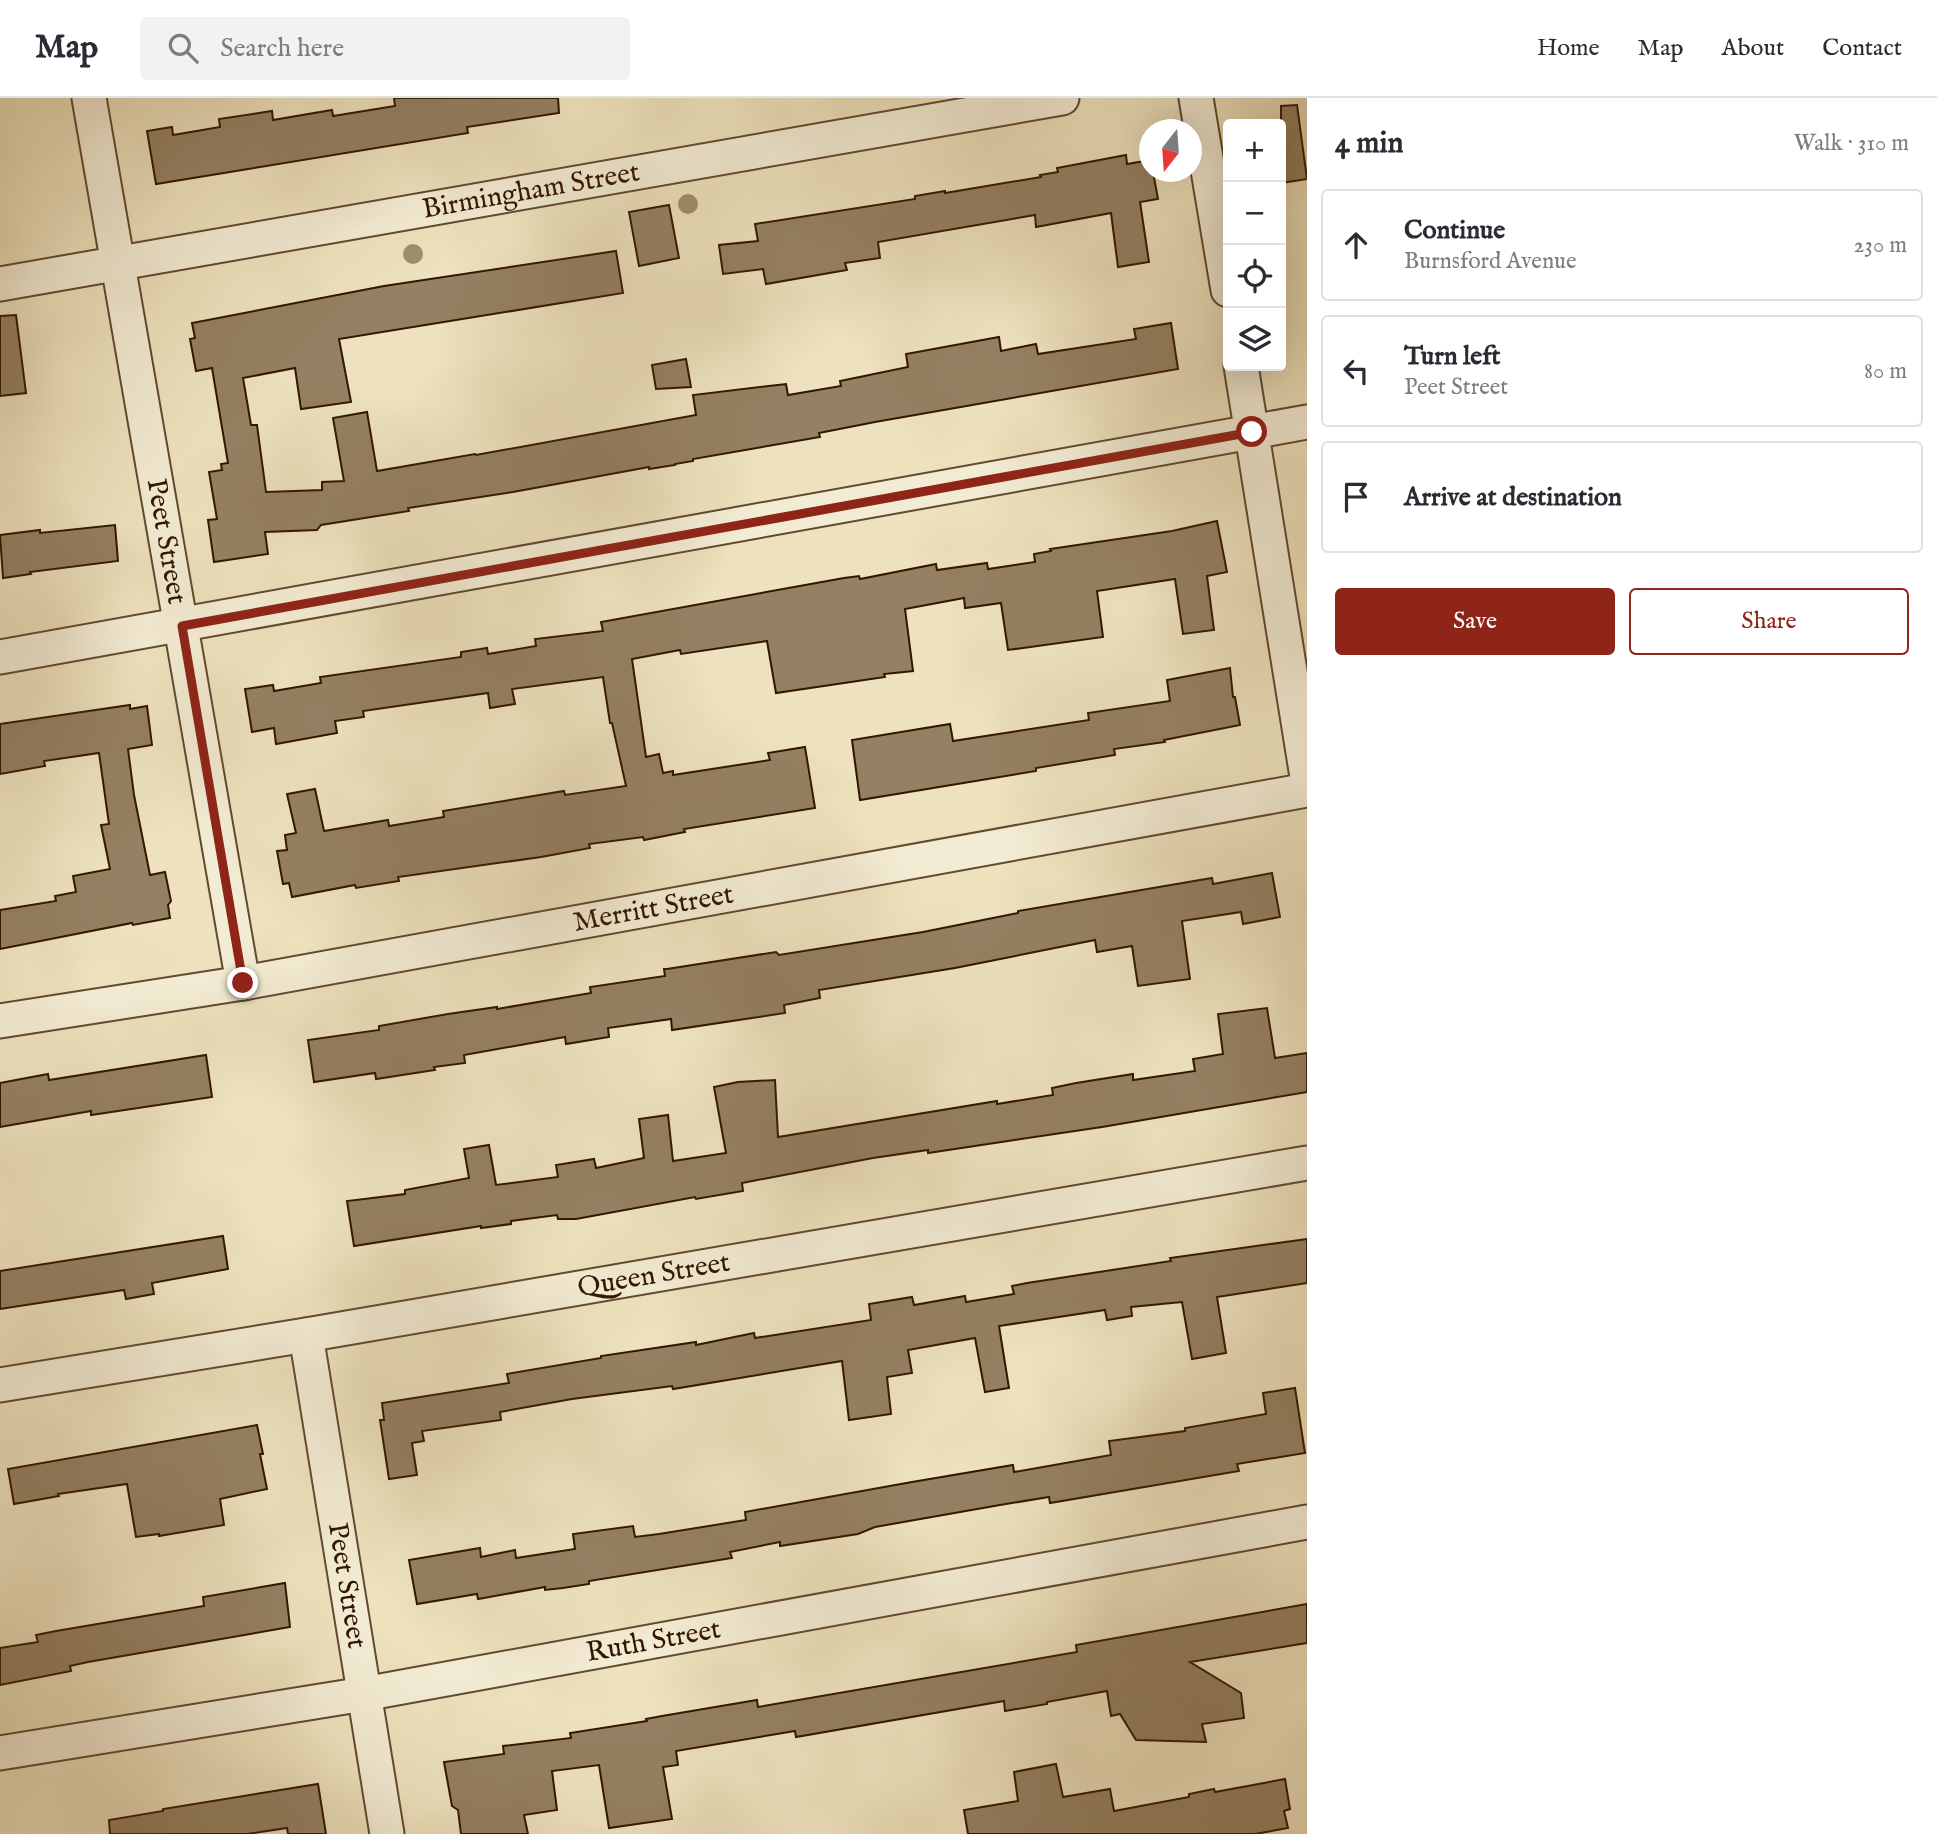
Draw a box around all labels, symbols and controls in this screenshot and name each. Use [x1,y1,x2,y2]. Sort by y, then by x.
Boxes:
search box [140,17,630,80]
text: Map [35,27,98,69]
icon: search [164,29,202,67]
text: Search here [220,32,344,65]
text: Home [1537,33,1600,64]
text: Map [1638,33,1684,64]
text: About [1722,33,1784,64]
text: Contact [1822,33,1902,64]
north arrow [1139,119,1202,182]
map controls [1223,119,1286,371]
button: + [1223,119,1286,182]
text: 4 min [1335,125,1403,163]
text: Walk · 310 m [1794,129,1909,158]
street label: Birmingham Street [420,155,643,227]
button: − [1223,182,1286,245]
text: Continue [1404,214,1505,247]
icon: ahead [1337,226,1375,264]
text: 230 m [1854,231,1907,260]
button: locate [1223,245,1286,308]
text: Burnsford Avenue [1404,247,1576,276]
button: layers [1223,308,1286,371]
text: Turn left [1404,340,1501,373]
icon: left [1337,352,1375,390]
text: 80 m [1864,357,1907,386]
text: Peet Street [1404,373,1508,402]
route start [1236,416,1267,447]
street label: Peet Street [138,476,194,607]
icon: arrive [1337,478,1375,516]
text: Arrive at destination [1404,481,1622,514]
button: Save [1335,588,1615,655]
button: Share [1629,588,1909,655]
street label: Merritt Street [571,877,736,940]
route end [227,967,258,998]
street label: Queen Street [575,1245,733,1306]
street label: Peet Street [319,1520,374,1652]
street label: Ruth Street [583,1612,724,1671]

